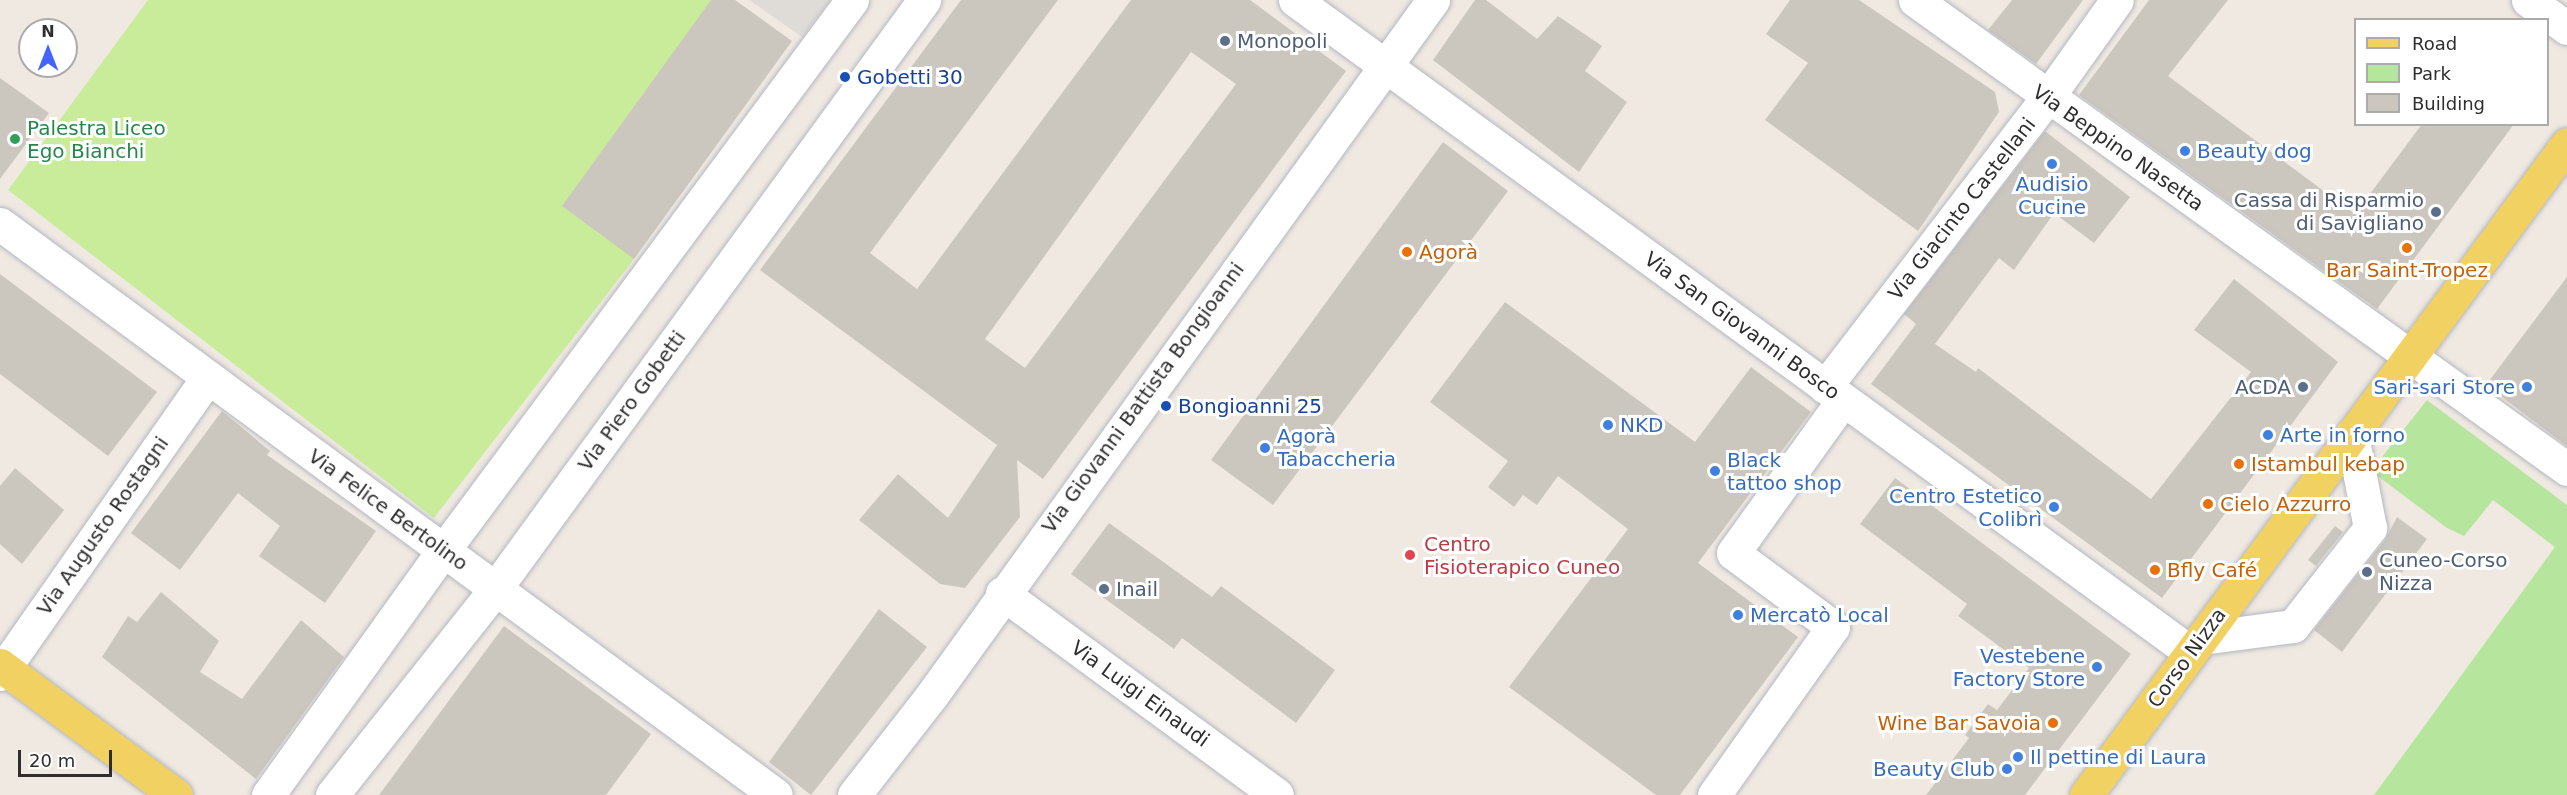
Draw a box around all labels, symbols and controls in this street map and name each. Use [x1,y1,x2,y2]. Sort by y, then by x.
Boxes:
north arrow [18,18,78,78]
legend [2354,18,2549,126]
text: N [41,22,55,41]
place label: Monopoli [1237,29,1327,53]
text: Road [2412,33,2457,54]
marker: Monopoli [1218,34,1232,48]
text: Park [2412,63,2451,84]
place label: Gobetti 30 [857,65,963,89]
marker: Gobetti 30 [838,70,852,84]
street label: Via Beppino Nasetta [2028,80,2208,216]
text: Building [2412,93,2485,114]
street label: Via Giacinto Castellani [1883,113,2041,305]
place label: Palestra Liceo Ego Bianchi [27,116,166,163]
marker: Palestra Liceo Ego Bianchi [8,132,22,146]
place label: Beauty dog [2197,139,2312,163]
marker: Beauty dog [2178,144,2192,158]
marker: Audisio Cucine [2045,157,2059,171]
place label: Audisio Cucine [2016,173,2088,220]
place label: Cassa di Risparmio di Savigliano [2234,189,2424,236]
marker: Cassa di Risparmio di Savigliano [2429,205,2443,219]
place label: Agorà [1419,240,1478,264]
marker: Bar Saint-Tropez [2400,241,2414,255]
marker: Agorà [1400,245,1414,259]
street label: Via San Giovanni Bosco [1640,247,1844,405]
street label: Via Giovanni Battista Bongioanni [1037,258,1249,538]
place label: Bar Saint-Tropez [2326,258,2488,282]
street label: Via Piero Gobetti [573,326,691,476]
place label: ACDA [2235,375,2291,399]
place label: Sari-sari Store [2373,375,2515,399]
marker: ACDA [2296,380,2310,394]
marker: Sari-sari Store [2520,380,2534,394]
place label: Bongioanni 25 [1178,394,1322,418]
marker: Bongioanni 25 [1159,399,1173,413]
place label: NKD [1620,413,1663,437]
marker: NKD [1601,418,1615,432]
place label: Arte in forno [2280,423,2405,447]
place label: Agorà Tabaccheria [1277,424,1396,471]
marker: Arte in forno [2261,428,2275,442]
street label: Via Augusto Rostagni [32,432,174,620]
marker: Agorà Tabaccheria [1258,441,1272,455]
street label: Via Felice Bertolino [304,444,472,576]
place label: Black tattoo shop [1727,448,1842,495]
place label: Istambul kebap [2251,452,2405,476]
marker: Istambul kebap [2232,457,2246,471]
marker: Black tattoo shop [1708,464,1722,478]
place label: Centro Estetico Colibrì [1889,484,2042,531]
place label: Cielo Azzurro [2220,492,2351,516]
marker: Cielo Azzurro [2201,497,2215,511]
marker: Centro Estetico Colibrì [2047,500,2061,514]
place label: Centro Fisioterapico Cuneo [1424,532,1620,579]
marker: Centro Fisioterapico Cuneo [1401,546,1419,564]
place label: Cuneo-Corso Nizza [2379,548,2508,595]
place label: Bfly Café [2167,558,2257,582]
marker: Bfly Café [2148,563,2162,577]
marker: Cuneo-Corso Nizza [2360,565,2374,579]
place label: Inail [1116,577,1158,601]
marker: Inail [1097,582,1111,596]
place label: Mercatò Local [1750,603,1889,627]
street label: Corso Nizza [2143,604,2231,712]
marker: Mercatò Local [1731,608,1745,622]
street label: Via Luigi Einaudi [1066,636,1214,752]
place label: Vestebene Factory Store [1953,644,2085,691]
marker: Vestebene Factory Store [2090,660,2104,674]
place label: Wine Bar Savoia [1877,711,2041,735]
marker: Wine Bar Savoia [2046,716,2060,730]
scale bar [21,738,116,776]
place label: Il pettine di Laura [2030,745,2207,769]
text: 20 m [29,750,75,771]
marker: Il pettine di Laura [2011,750,2025,764]
place label: Beauty Club [1873,757,1995,781]
marker: Beauty Club [2000,762,2014,776]

